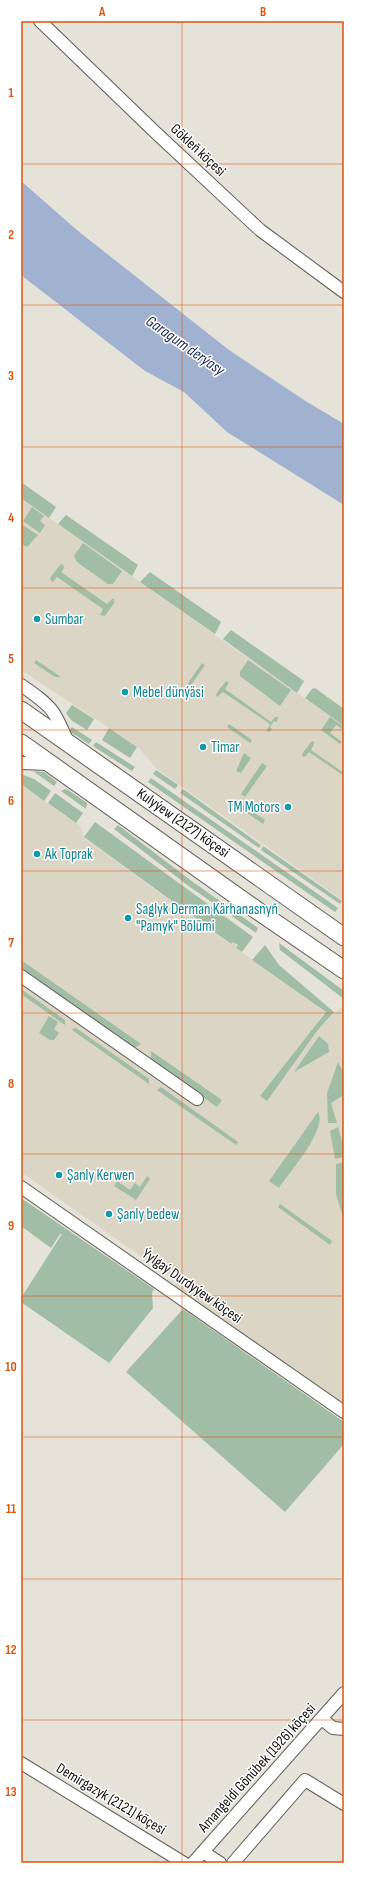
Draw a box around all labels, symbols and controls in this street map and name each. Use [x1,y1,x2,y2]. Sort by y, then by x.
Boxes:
text: A [98,4,106,20]
text: B [260,4,266,20]
text: 1 [8,85,14,101]
street label: Gökleň köçesi [166,120,230,181]
text: 2 [8,227,14,243]
water label: Garagum derýasy [142,312,229,381]
text: 3 [8,368,14,384]
text: 4 [8,510,14,526]
place label: Sumbar [45,610,84,629]
marker: Sumbar [32,614,42,624]
text: 5 [8,651,14,667]
place label: Mebel dünýäsi [133,683,204,702]
marker: Mebel dünýäsi [120,687,130,697]
place label: Timar [211,738,240,757]
marker: Timar [198,742,208,752]
street label: Kulyýew (2127) köçesi [133,784,233,862]
text: 6 [8,793,14,809]
place label: TM Motors [227,798,280,817]
marker: TM Motors [283,802,293,812]
place label: Ak Toprak [44,845,93,864]
marker: Ak Toprak [32,849,42,859]
place label: Saglyk Derman Kärhanasnyň "Pamyk" Bölümi [136,900,278,936]
marker: Saglyk Derman Kärhanasnyň "Pamyk" Bölümi [123,913,133,923]
text: 7 [8,935,14,951]
text: 8 [8,1076,14,1092]
place label: Şanly Kerwen [67,1166,134,1185]
marker: Şanly Kerwen [54,1170,64,1180]
place label: Şanly bedew [117,1205,180,1224]
marker: Şanly bedew [104,1209,114,1219]
text: 9 [8,1218,14,1234]
street label: Ýylgaý Durdyýew köçesi [138,1244,246,1328]
text: 10 [5,1359,17,1375]
text: 11 [6,1501,16,1517]
text: 12 [6,1642,17,1658]
street label: Amangeldi Gönübek (1926) köçesi [193,1699,320,1837]
street label: Demirgazyk (2121) köçesi [53,1759,169,1839]
text: 13 [6,1784,17,1800]

